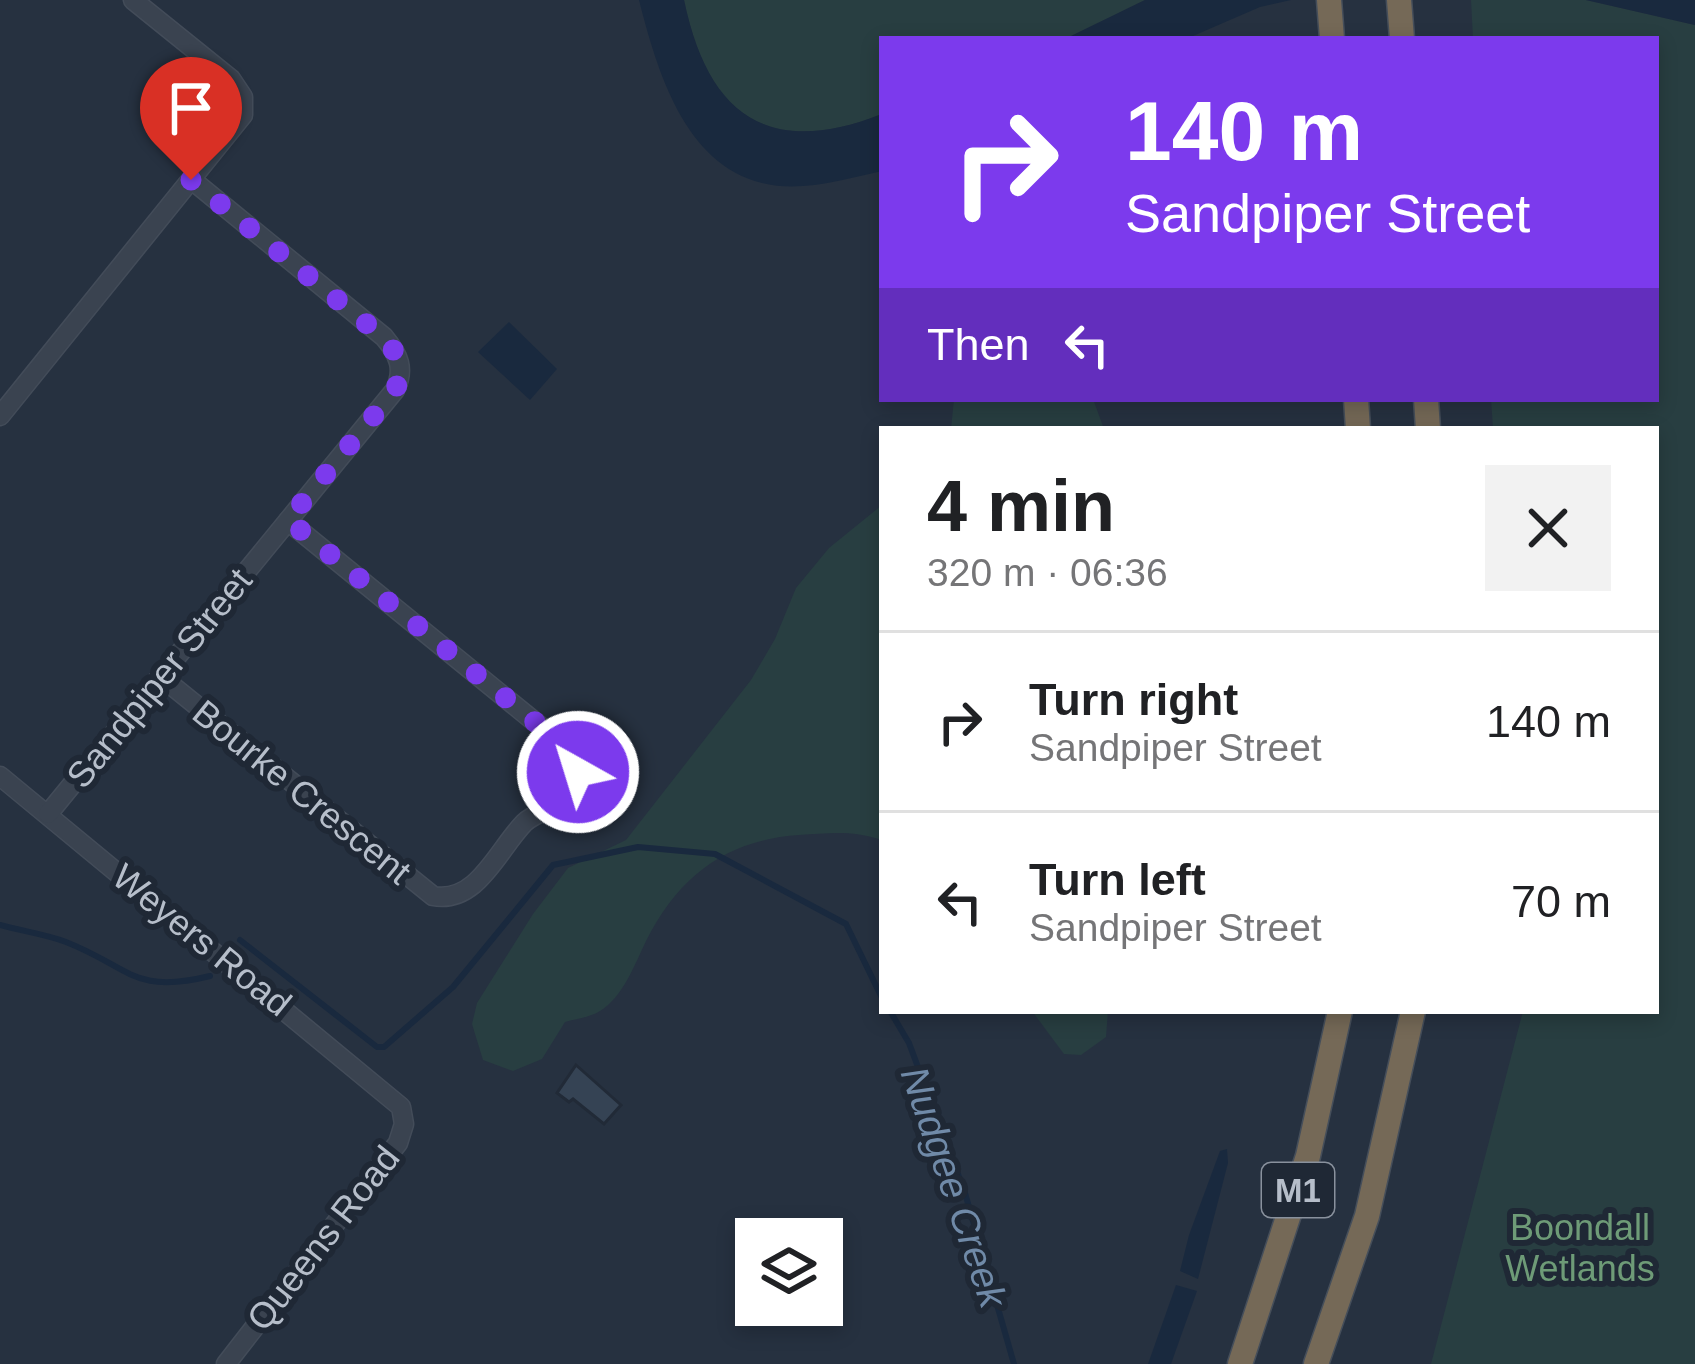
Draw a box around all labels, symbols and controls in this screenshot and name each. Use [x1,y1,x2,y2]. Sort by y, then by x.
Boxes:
pin [140,57,242,180]
icon: arrive [158,75,224,141]
icon: right [927,84,1083,240]
text: 140 m [1125,84,1363,178]
text: Sandpiper Street [1125,183,1530,243]
icon: left [1054,312,1120,378]
text: Then [927,319,1030,370]
button: close [1485,465,1611,591]
text: 4 min [927,466,1115,546]
text: 320 m · 06:36 [927,551,1168,594]
street label: Sandpiper Street [58,560,260,796]
text: Turn right [1029,674,1238,725]
icon: right [927,689,993,755]
street label: Bourke Crescent [185,692,419,892]
text: 140 m [1486,696,1611,747]
position arrow [515,709,641,835]
text: Sandpiper Street [1029,726,1322,769]
text: Turn left [1029,854,1206,905]
street label: Weyers Road [105,856,299,1024]
icon: left [927,869,993,935]
text: 70 m [1511,876,1611,927]
text: Sandpiper Street [1029,906,1322,949]
water label: Nudgee Creek [893,1061,1016,1315]
street label: Queens Road [238,1138,408,1338]
road number: M1 [1262,1163,1334,1217]
park label: Boondall Wetlands [1505,1207,1655,1289]
map controls [735,1218,843,1326]
button: layers [735,1218,843,1326]

